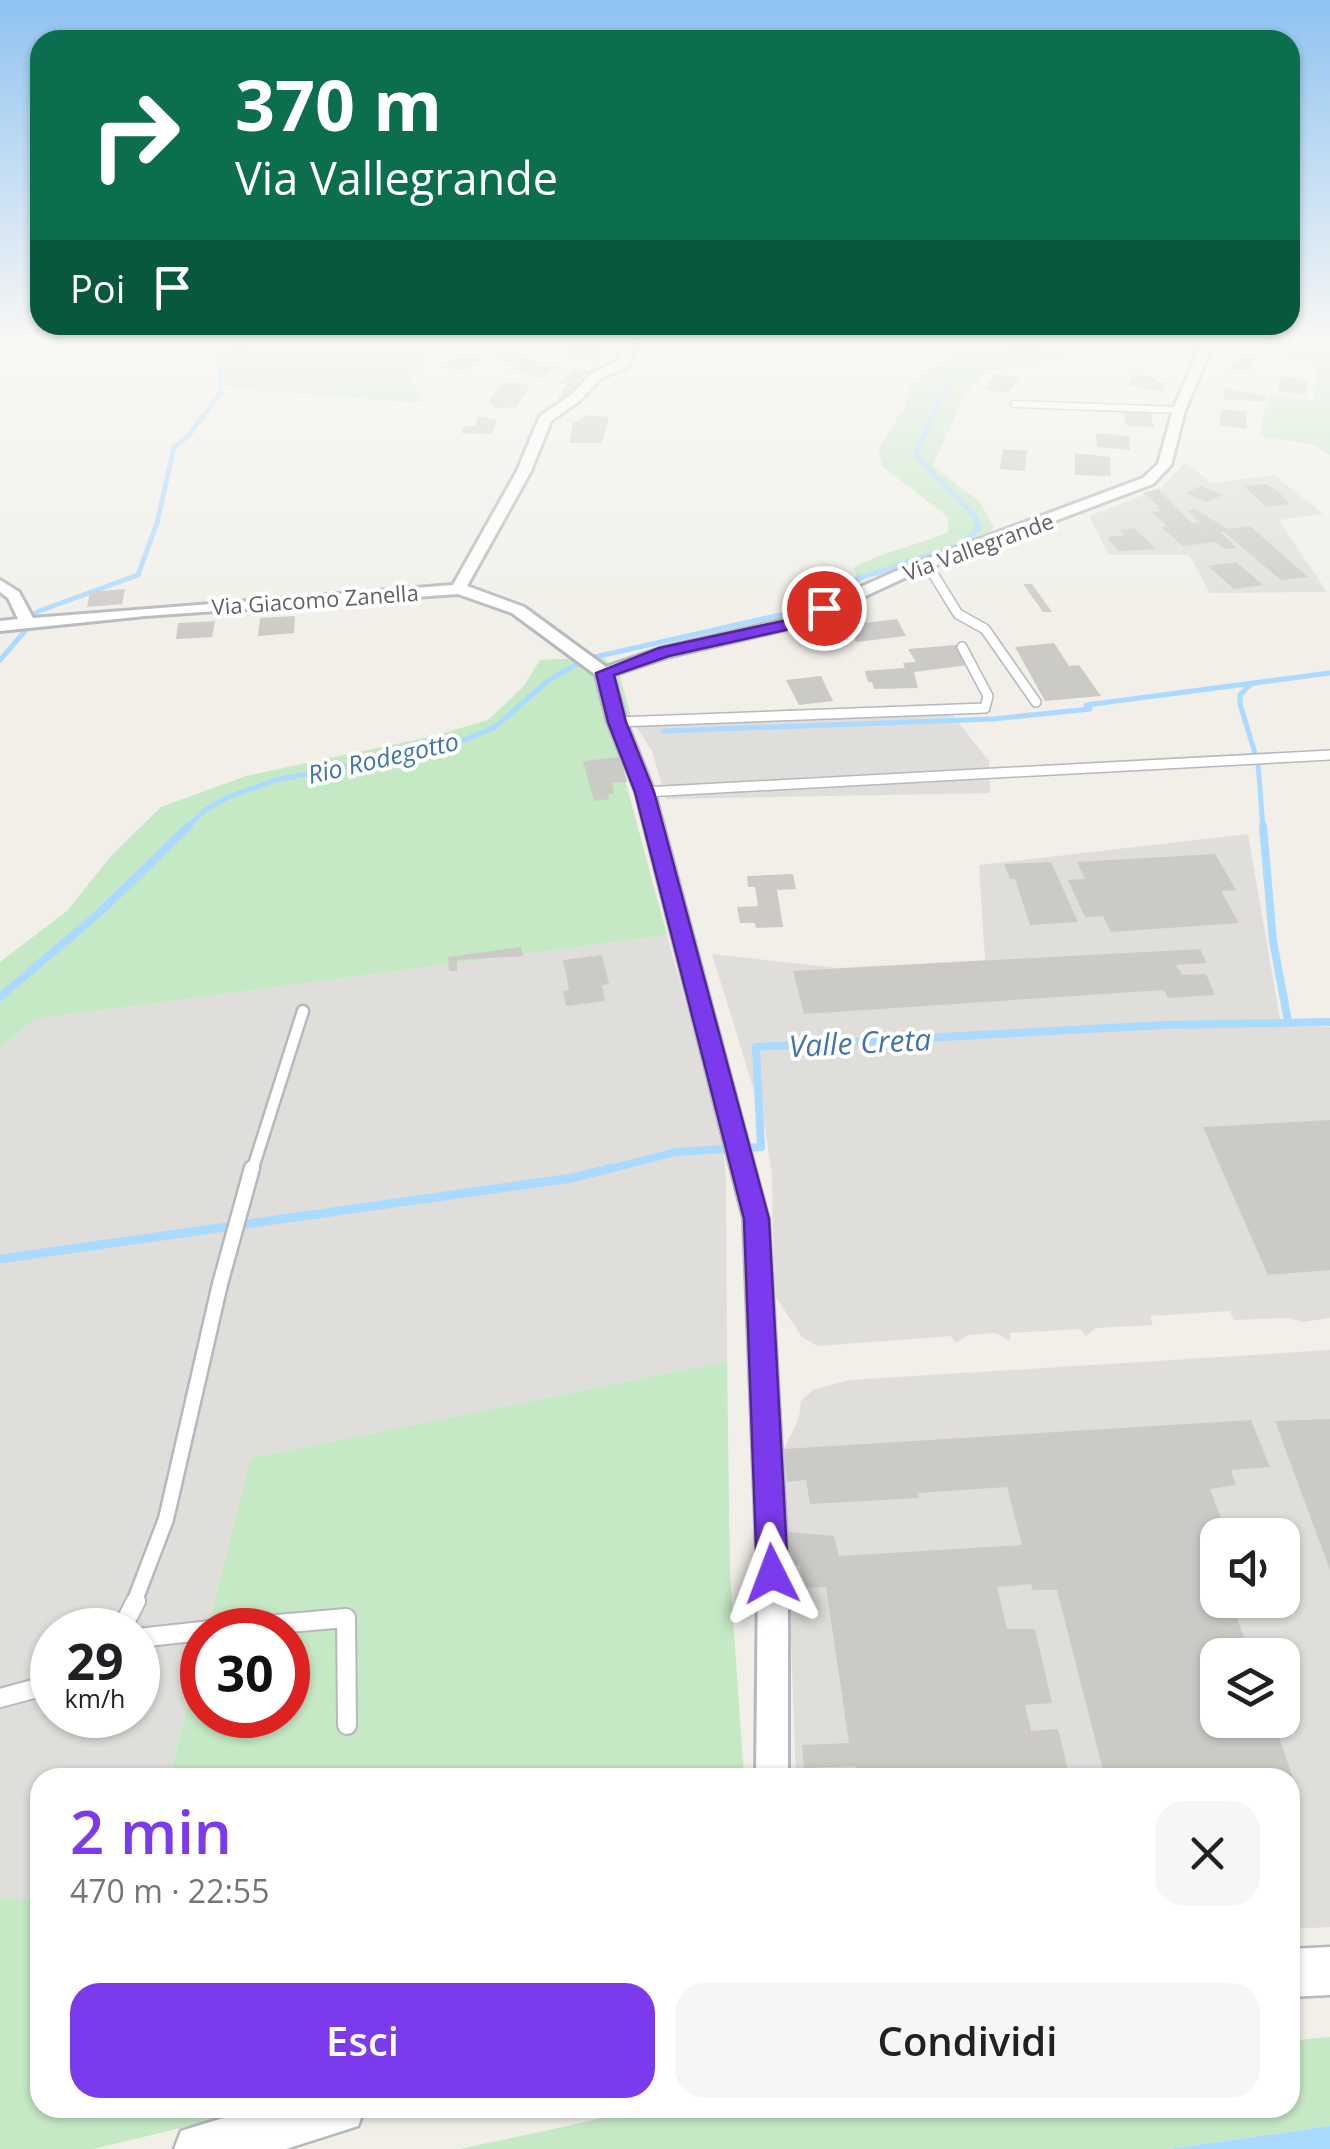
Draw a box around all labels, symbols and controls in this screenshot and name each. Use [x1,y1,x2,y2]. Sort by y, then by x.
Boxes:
text: 370 m [235,56,442,152]
icon: right [70,70,200,200]
text: Via Vallegrande [235,147,558,208]
icon: arrive [145,260,200,315]
text: Poi [70,262,125,314]
street label: Via Vallegrande [899,505,1057,587]
pin [782,566,867,651]
street label: Via Giacomo Zanella [210,577,420,621]
icon: arrive [797,581,852,636]
water label: Rio Rodegotto [304,723,462,791]
water label: Valle Creta [788,1018,932,1066]
map controls [1200,1518,1300,1738]
button: sound [1200,1518,1300,1618]
position arrow [720,1522,824,1626]
speed limit sign: 30 [180,1608,310,1738]
text: 29 [66,1627,124,1695]
button: layers [1200,1638,1300,1738]
text: km/h [65,1681,125,1715]
text: 2 min [70,1790,232,1872]
button: close [1155,1801,1260,1906]
text: 470 m · 22:55 [70,1869,269,1912]
button: Esci [70,1983,655,2098]
button: Condividi [675,1983,1260,2098]

